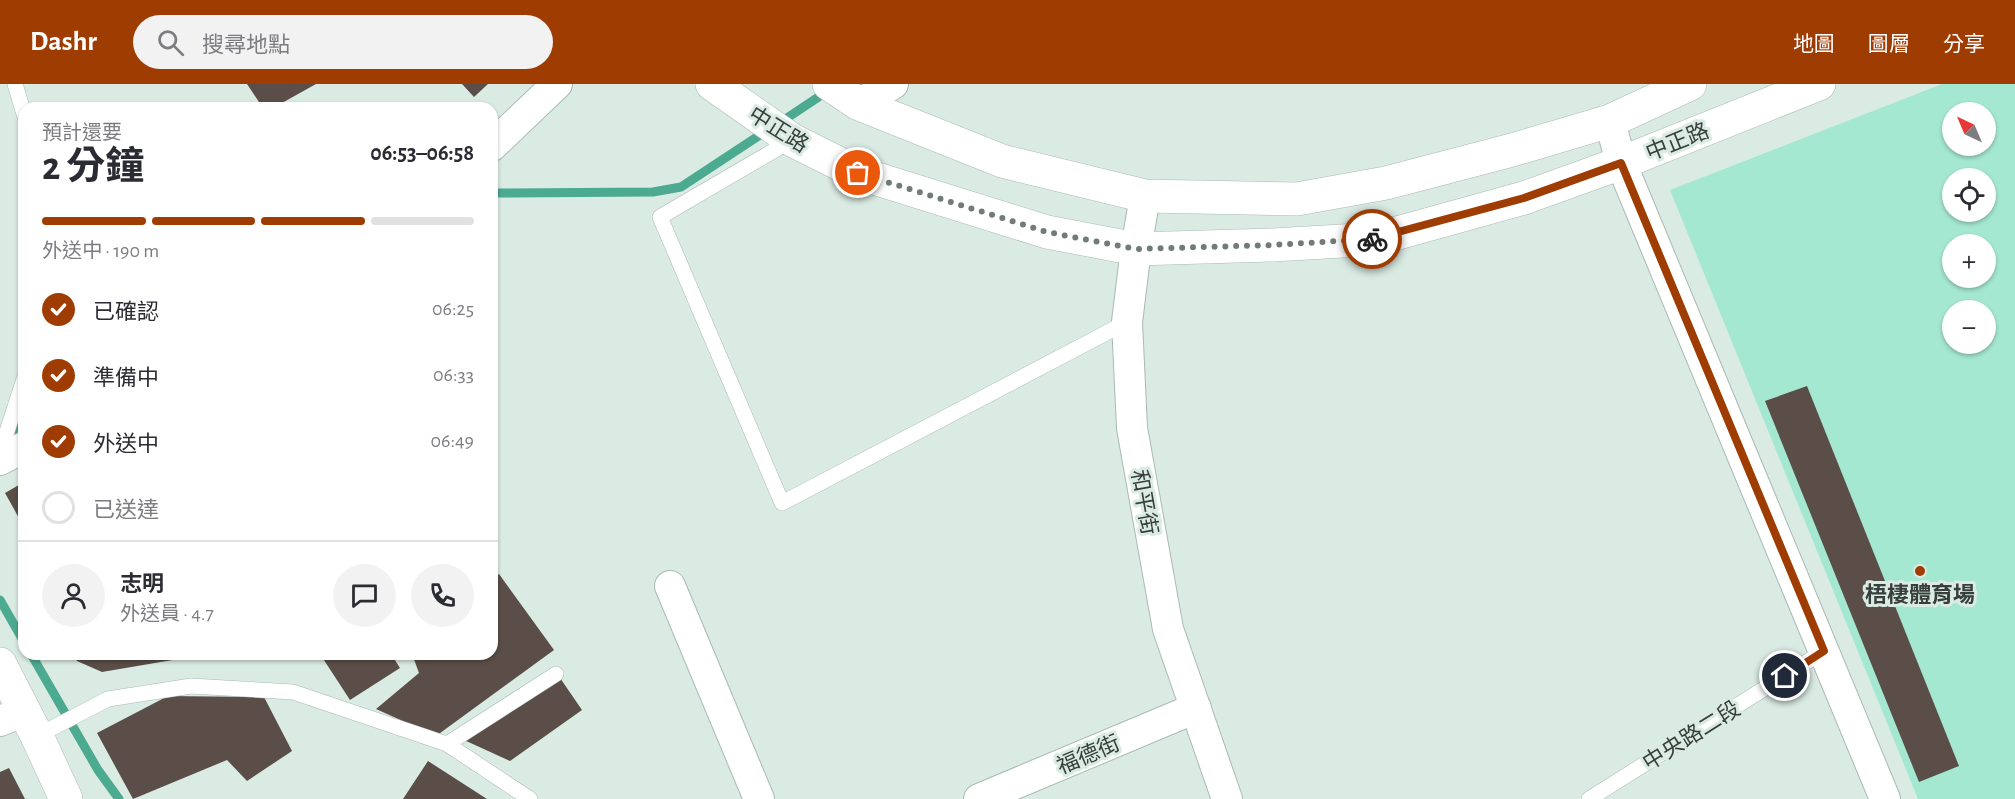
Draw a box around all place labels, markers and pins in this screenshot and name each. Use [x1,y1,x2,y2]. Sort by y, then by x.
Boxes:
pin [832,147,883,198]
marker: 梧棲體育場 [1913,564,1927,578]
place label: 梧棲體育場 [1865,582,1975,606]
pin [1759,650,1810,701]

